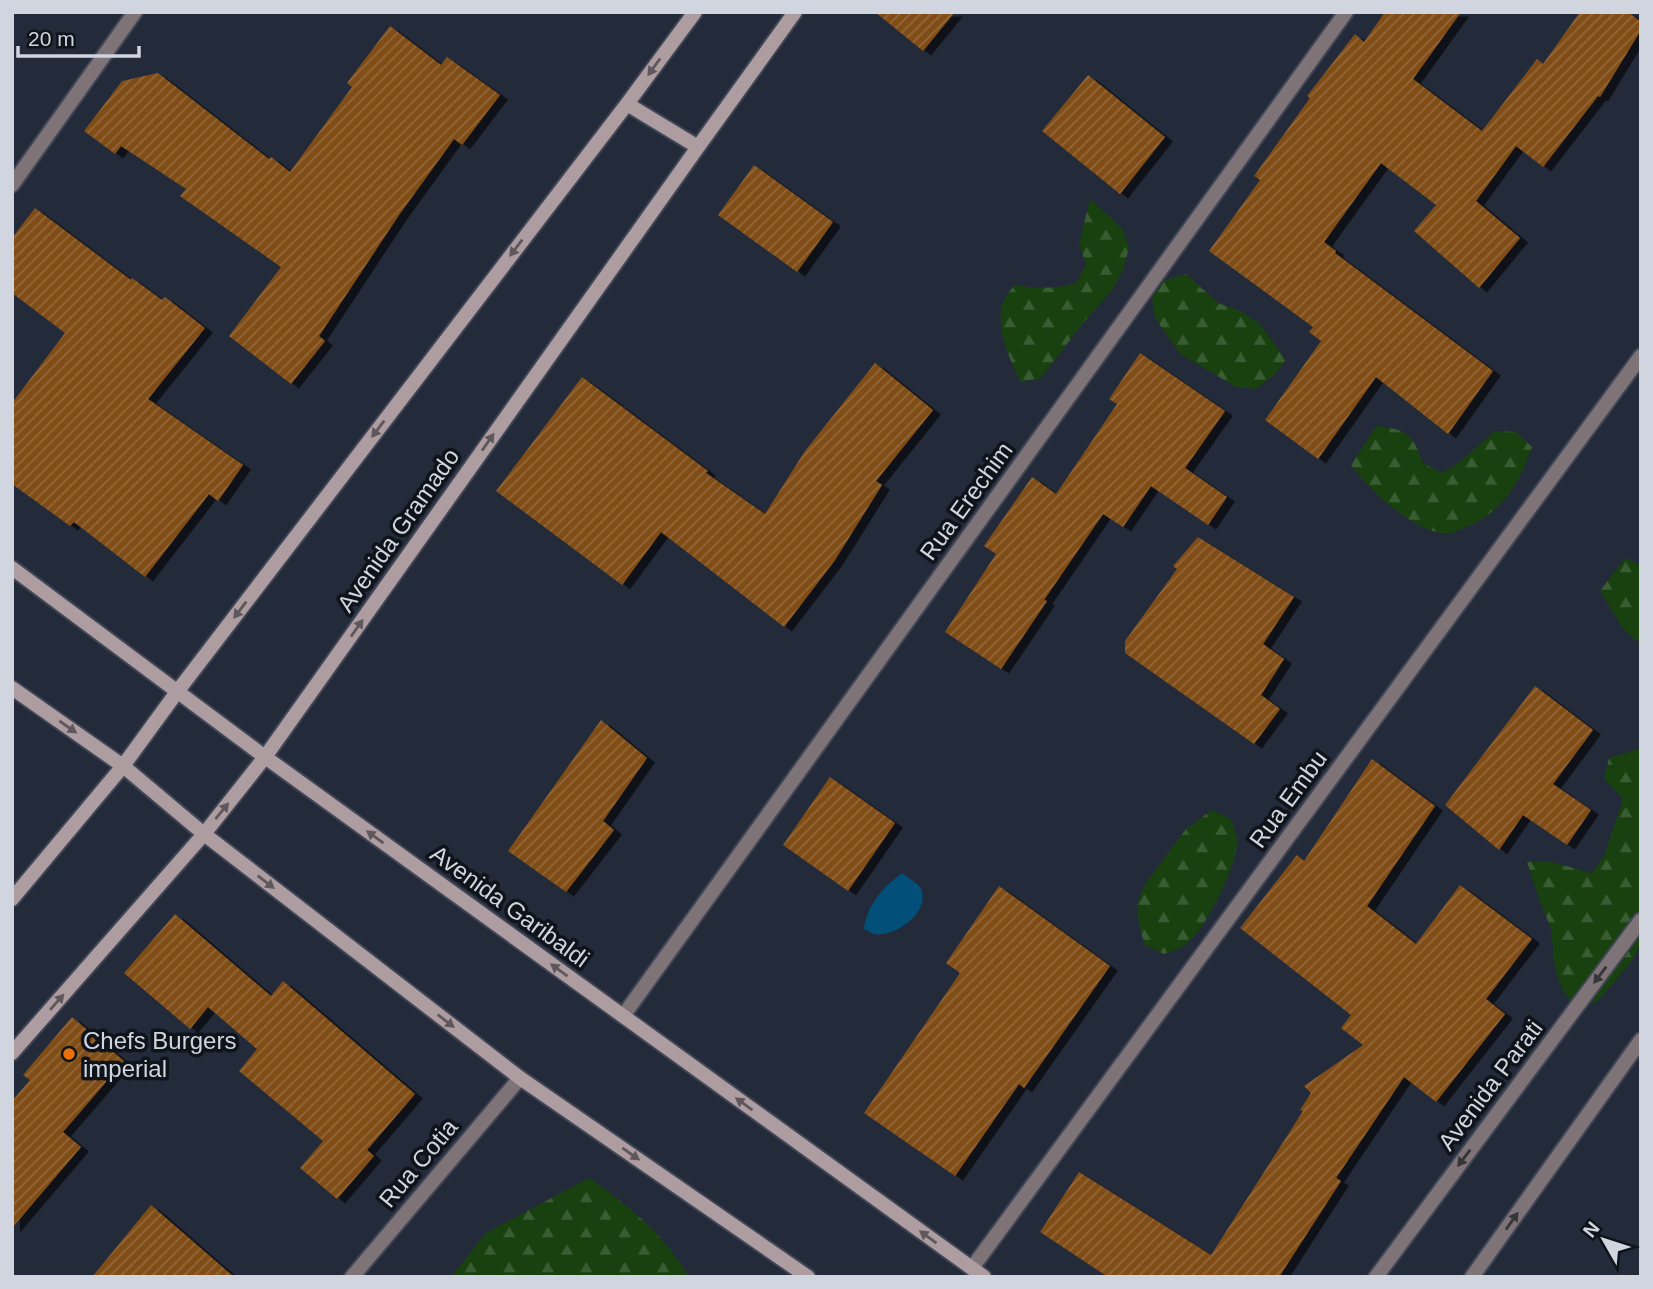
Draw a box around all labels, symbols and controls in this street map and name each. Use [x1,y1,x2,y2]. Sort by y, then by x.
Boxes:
scale bar [18,14,138,58]
text: 20 m [28,27,75,50]
one-way arrow [647,58,661,76]
one-way arrow [509,239,524,257]
one-way arrow [372,420,386,438]
one-way arrow [481,433,495,451]
street label: Rua Erechim [914,437,1018,565]
street label: Avenida Gramado [332,443,464,617]
one-way arrow [232,600,247,618]
one-way arrow [350,619,364,637]
one-way arrow [59,720,77,734]
street label: Rua Embu [1244,745,1332,853]
one-way arrow [215,803,230,821]
one-way arrow [366,830,384,844]
street label: Avenida Garibaldi [426,840,594,972]
one-way arrow [257,875,275,890]
one-way arrow [550,964,568,978]
one-way arrow [1593,966,1607,984]
one-way arrow [49,993,64,1010]
one-way arrow [437,1014,455,1029]
street label: Avenida Parati [1432,1015,1548,1155]
place label: Chefs Burgers imperial [83,1027,236,1082]
marker: Chefs Burgers imperial [61,1046,77,1062]
one-way arrow [735,1097,753,1111]
street label: Rua Cotia [373,1113,463,1213]
one-way arrow [621,1148,641,1161]
one-way arrow [1457,1148,1472,1166]
north arrow [1569,1205,1639,1275]
one-way arrow [1505,1212,1519,1230]
text: N [1579,1218,1604,1242]
one-way arrow [919,1230,937,1244]

